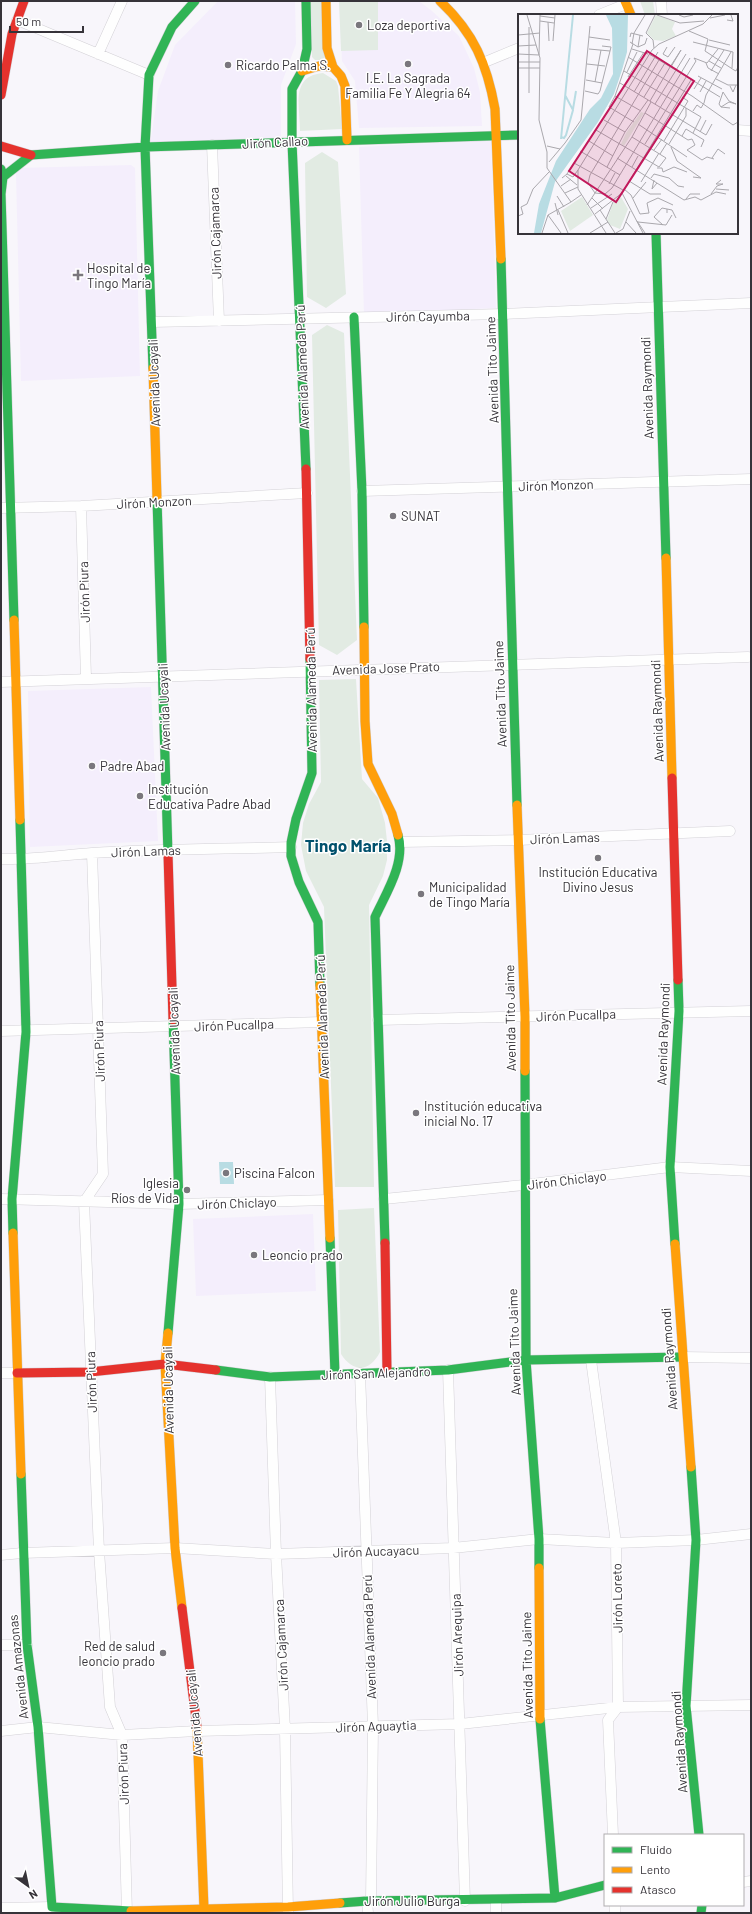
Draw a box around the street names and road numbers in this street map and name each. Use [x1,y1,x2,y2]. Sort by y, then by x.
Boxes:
street label: Jirón Callao [242,132,308,152]
street label: Jirón Cajamarca [205,187,225,279]
street label: Avenida Alameda Perú [292,304,312,430]
street label: Jirón Cayumba [386,307,470,325]
street label: Avenida Tito Jaime [482,316,502,424]
street label: Avenida Raymondi [637,336,657,440]
street label: Avenida Ucayali [144,339,164,427]
street label: Jirón Monzon [518,476,594,494]
street label: Jirón Monzon [116,492,192,512]
street label: Jirón Piura [75,561,93,623]
street label: Avenida Alameda Perú [302,628,320,752]
street label: Avenida Tito Jaime [490,640,510,748]
street label: Avenida Jose Prato [332,658,440,678]
street label: Avenida Raymondi [647,659,667,763]
street label: Avenida Ucayali [154,663,174,751]
street label: Jirón Lamas [530,829,600,847]
street label: Jirón Lamas [111,842,181,860]
street label: Avenida Alameda Perú [312,954,332,1080]
street label: Avenida Tito Jaime [501,964,519,1072]
street label: Avenida Raymondi [653,982,673,1086]
street label: Avenida Ucayali [164,987,184,1075]
street label: Jirón Pucallpa [536,1006,616,1024]
street label: Jirón Pucallpa [194,1016,274,1034]
street label: Jirón Piura [90,1020,108,1082]
street label: Jirón Chiclayo [527,1167,607,1193]
street label: Jirón Chiclayo [197,1194,277,1212]
street label: Avenida Tito Jaime [504,1288,524,1396]
street label: Avenida Raymondi [657,1307,681,1411]
street label: Avenida Ucayali [159,1346,177,1434]
street label: Jirón Piura [82,1351,100,1413]
street label: Jirón San Alejandro [321,1363,431,1383]
street label: Jirón Aucayacu [333,1541,419,1561]
street label: Jirón Loreto [608,1563,626,1633]
street label: Avenida Alameda Perú [359,1574,379,1700]
street label: Jirón Arequipa [448,1593,466,1677]
street label: Jirón Cajamarca [271,1599,291,1691]
street label: Avenida Tito Jaime [518,1611,536,1719]
street label: Avenida Amazonas [5,1614,31,1720]
street label: Avenida Ucayali [182,1669,206,1757]
street label: Avenida Raymondi [667,1690,691,1794]
street label: Jirón Aguaytia [335,1717,417,1735]
street label: Jirón Piura [114,1743,132,1805]
street label: Jirón Julio Burga [364,1893,460,1909]

